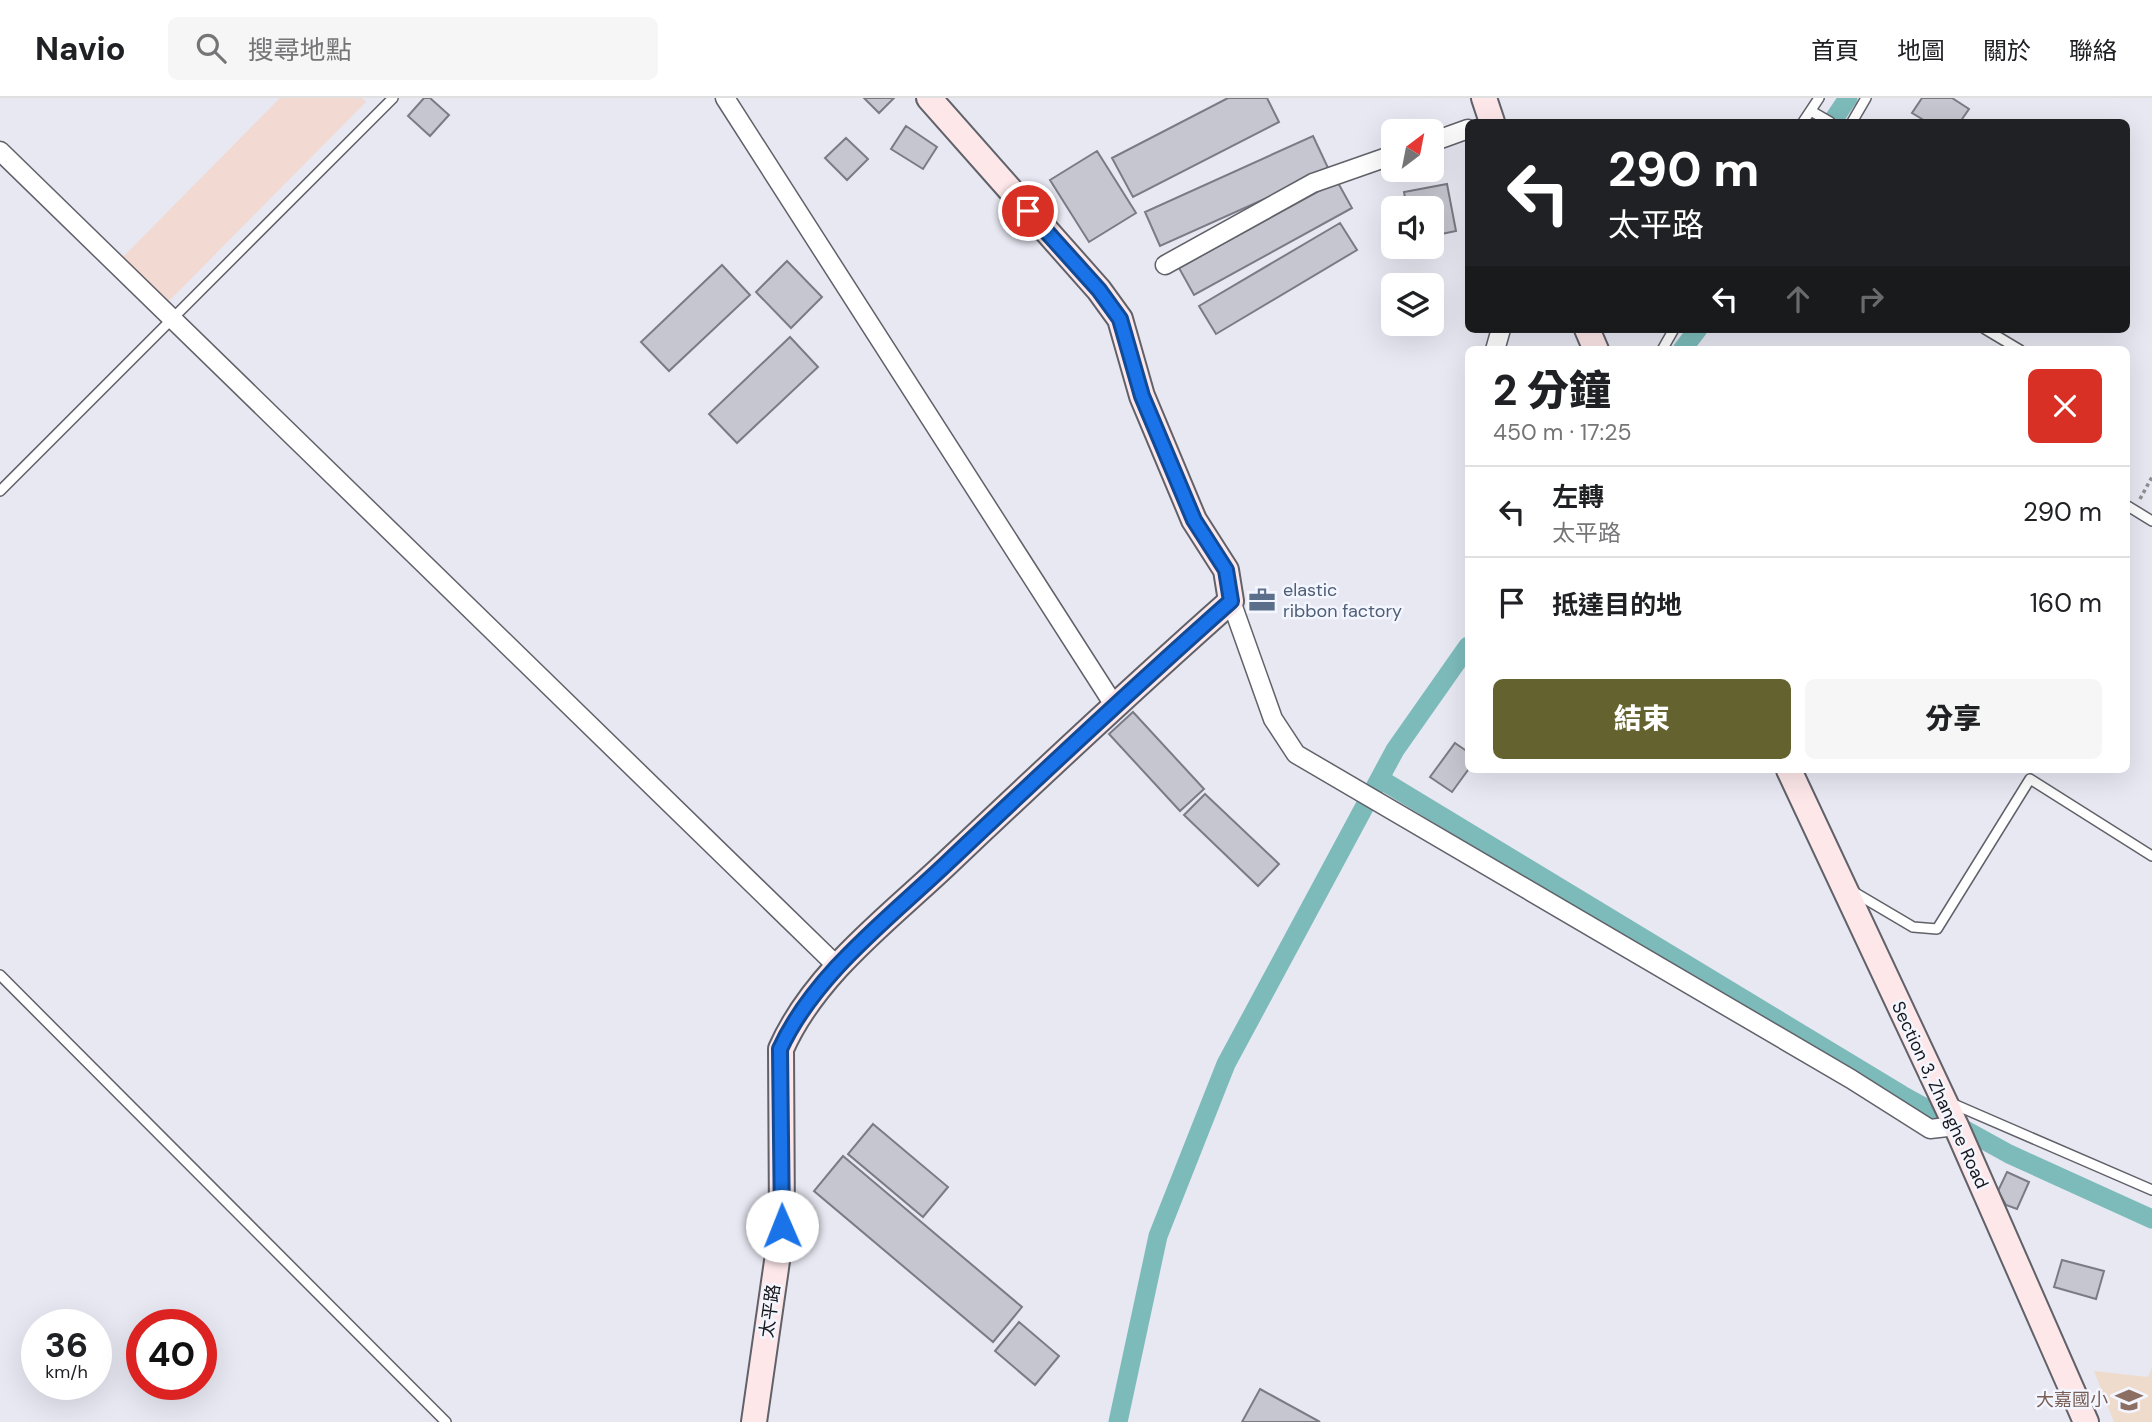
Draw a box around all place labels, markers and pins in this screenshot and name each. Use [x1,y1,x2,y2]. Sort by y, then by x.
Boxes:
pin [998,181,1058,241]
place label: elastic ribbon factory [1283,578,1402,623]
office icon: elastic ribbon factory [1247,585,1277,615]
school or university icon: 大嘉國小 [2114,1385,2144,1415]
place label: 大嘉國小 [2036,1388,2108,1412]

